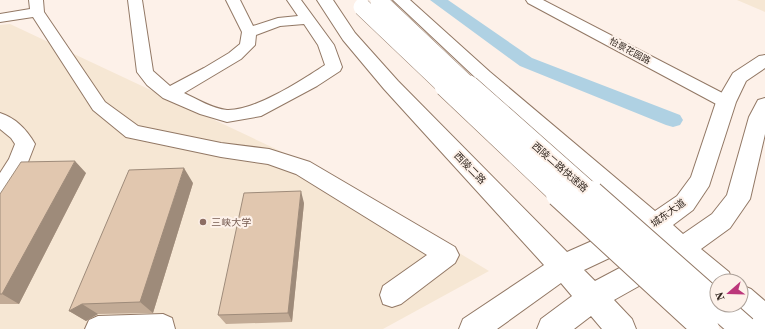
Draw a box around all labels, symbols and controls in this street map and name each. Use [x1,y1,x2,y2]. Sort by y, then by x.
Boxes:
street label: 怡景花园路 [607,35,653,67]
street label: 西陵二路快速路 [529,139,591,195]
street label: 西陵二路 [451,149,489,187]
street label: 城东大道 [648,196,688,230]
place label: 三峡大学 [211,216,251,229]
marker: 三峡大学 [198,217,208,227]
north arrow [709,273,749,313]
text: N [712,290,728,303]

